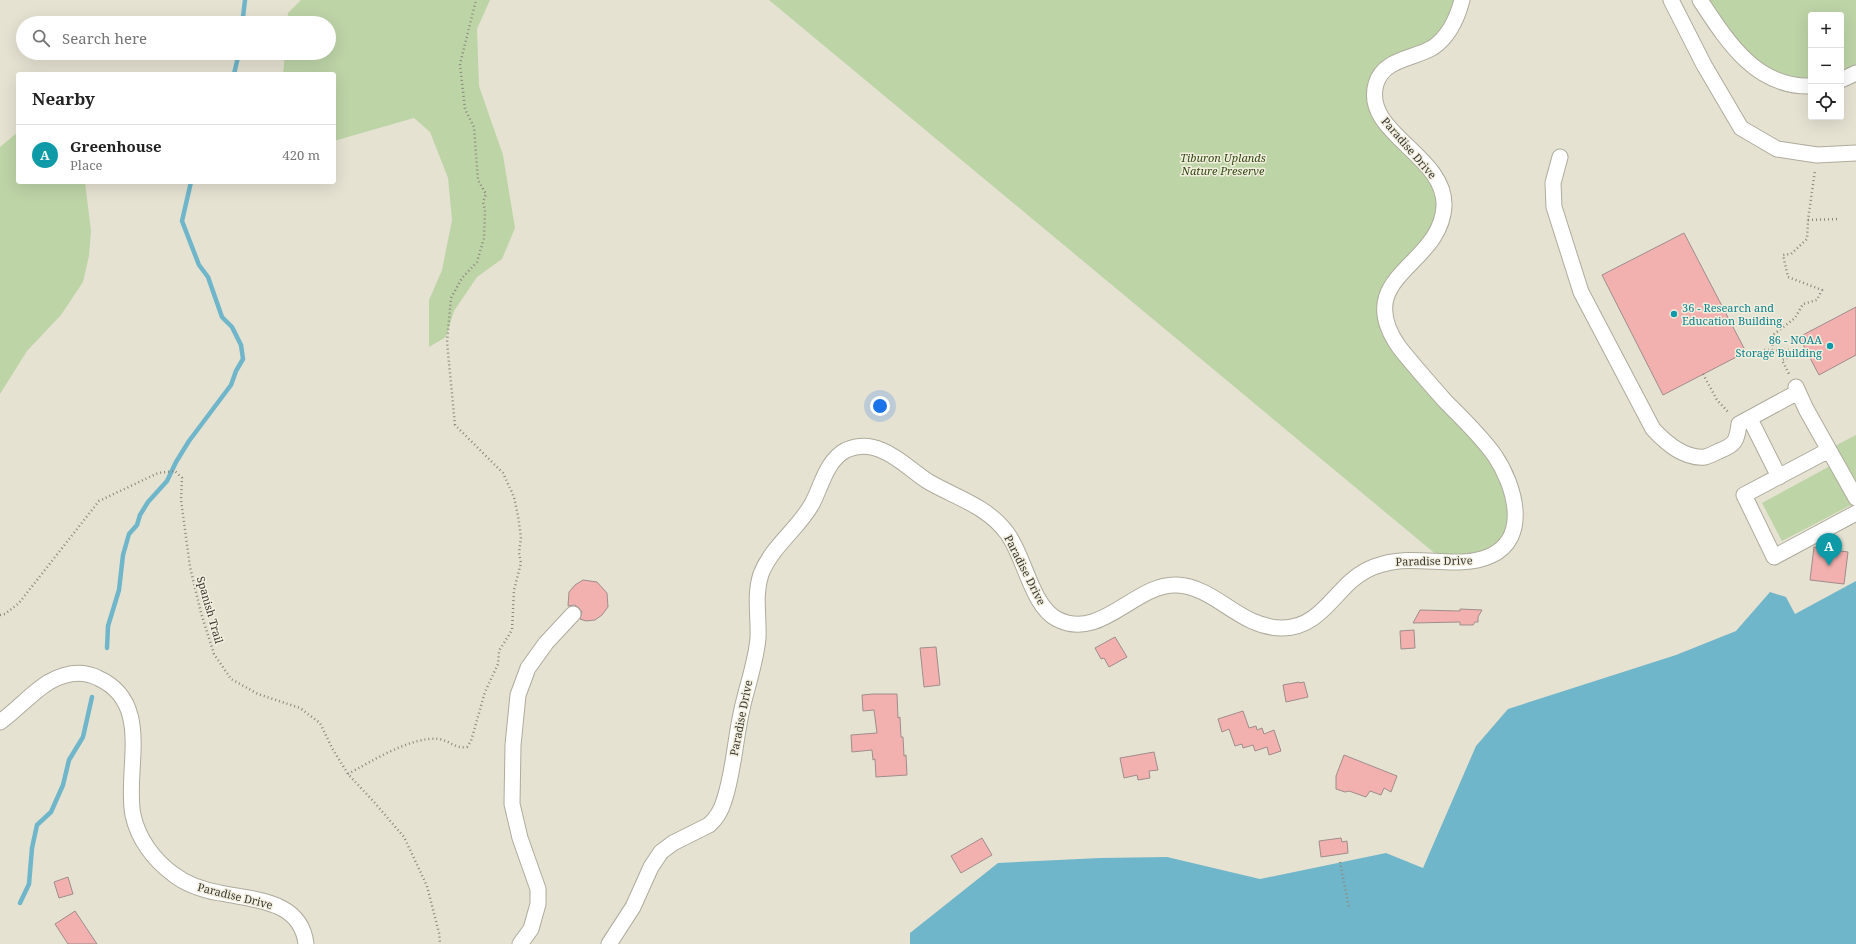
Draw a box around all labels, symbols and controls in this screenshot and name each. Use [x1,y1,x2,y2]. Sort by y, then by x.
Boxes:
map controls [1808,12,1844,120]
button: + [1808,12,1844,48]
search box [16,16,336,60]
icon: search [30,27,52,49]
text: Search here [62,28,147,48]
button: − [1808,48,1844,84]
button: locate [1808,84,1844,120]
text: Nearby [32,87,95,110]
street label: Paradise Drive [1378,114,1440,182]
text: Greenhouse [70,136,162,156]
text: A [40,146,50,164]
text: 420 m [283,146,320,164]
park label: Tiburon Uplands Nature Preserve [1180,150,1266,178]
text: Place [70,156,103,174]
place label: 36 - Research and Education Building [1682,300,1782,328]
marker: 36 - Research and Education Building [1669,309,1679,319]
place label: 86 - NOAA Storage Building [1736,332,1822,360]
marker: 86 - NOAA Storage Building [1825,341,1835,351]
your location [870,396,890,416]
street label: Paradise Drive [1001,532,1050,608]
pin: A [1816,533,1842,566]
street label: Paradise Drive [1395,552,1473,569]
street label: Spanish Trail [194,575,227,646]
street label: Paradise Drive [726,679,755,757]
street label: Paradise Drive [196,879,274,912]

